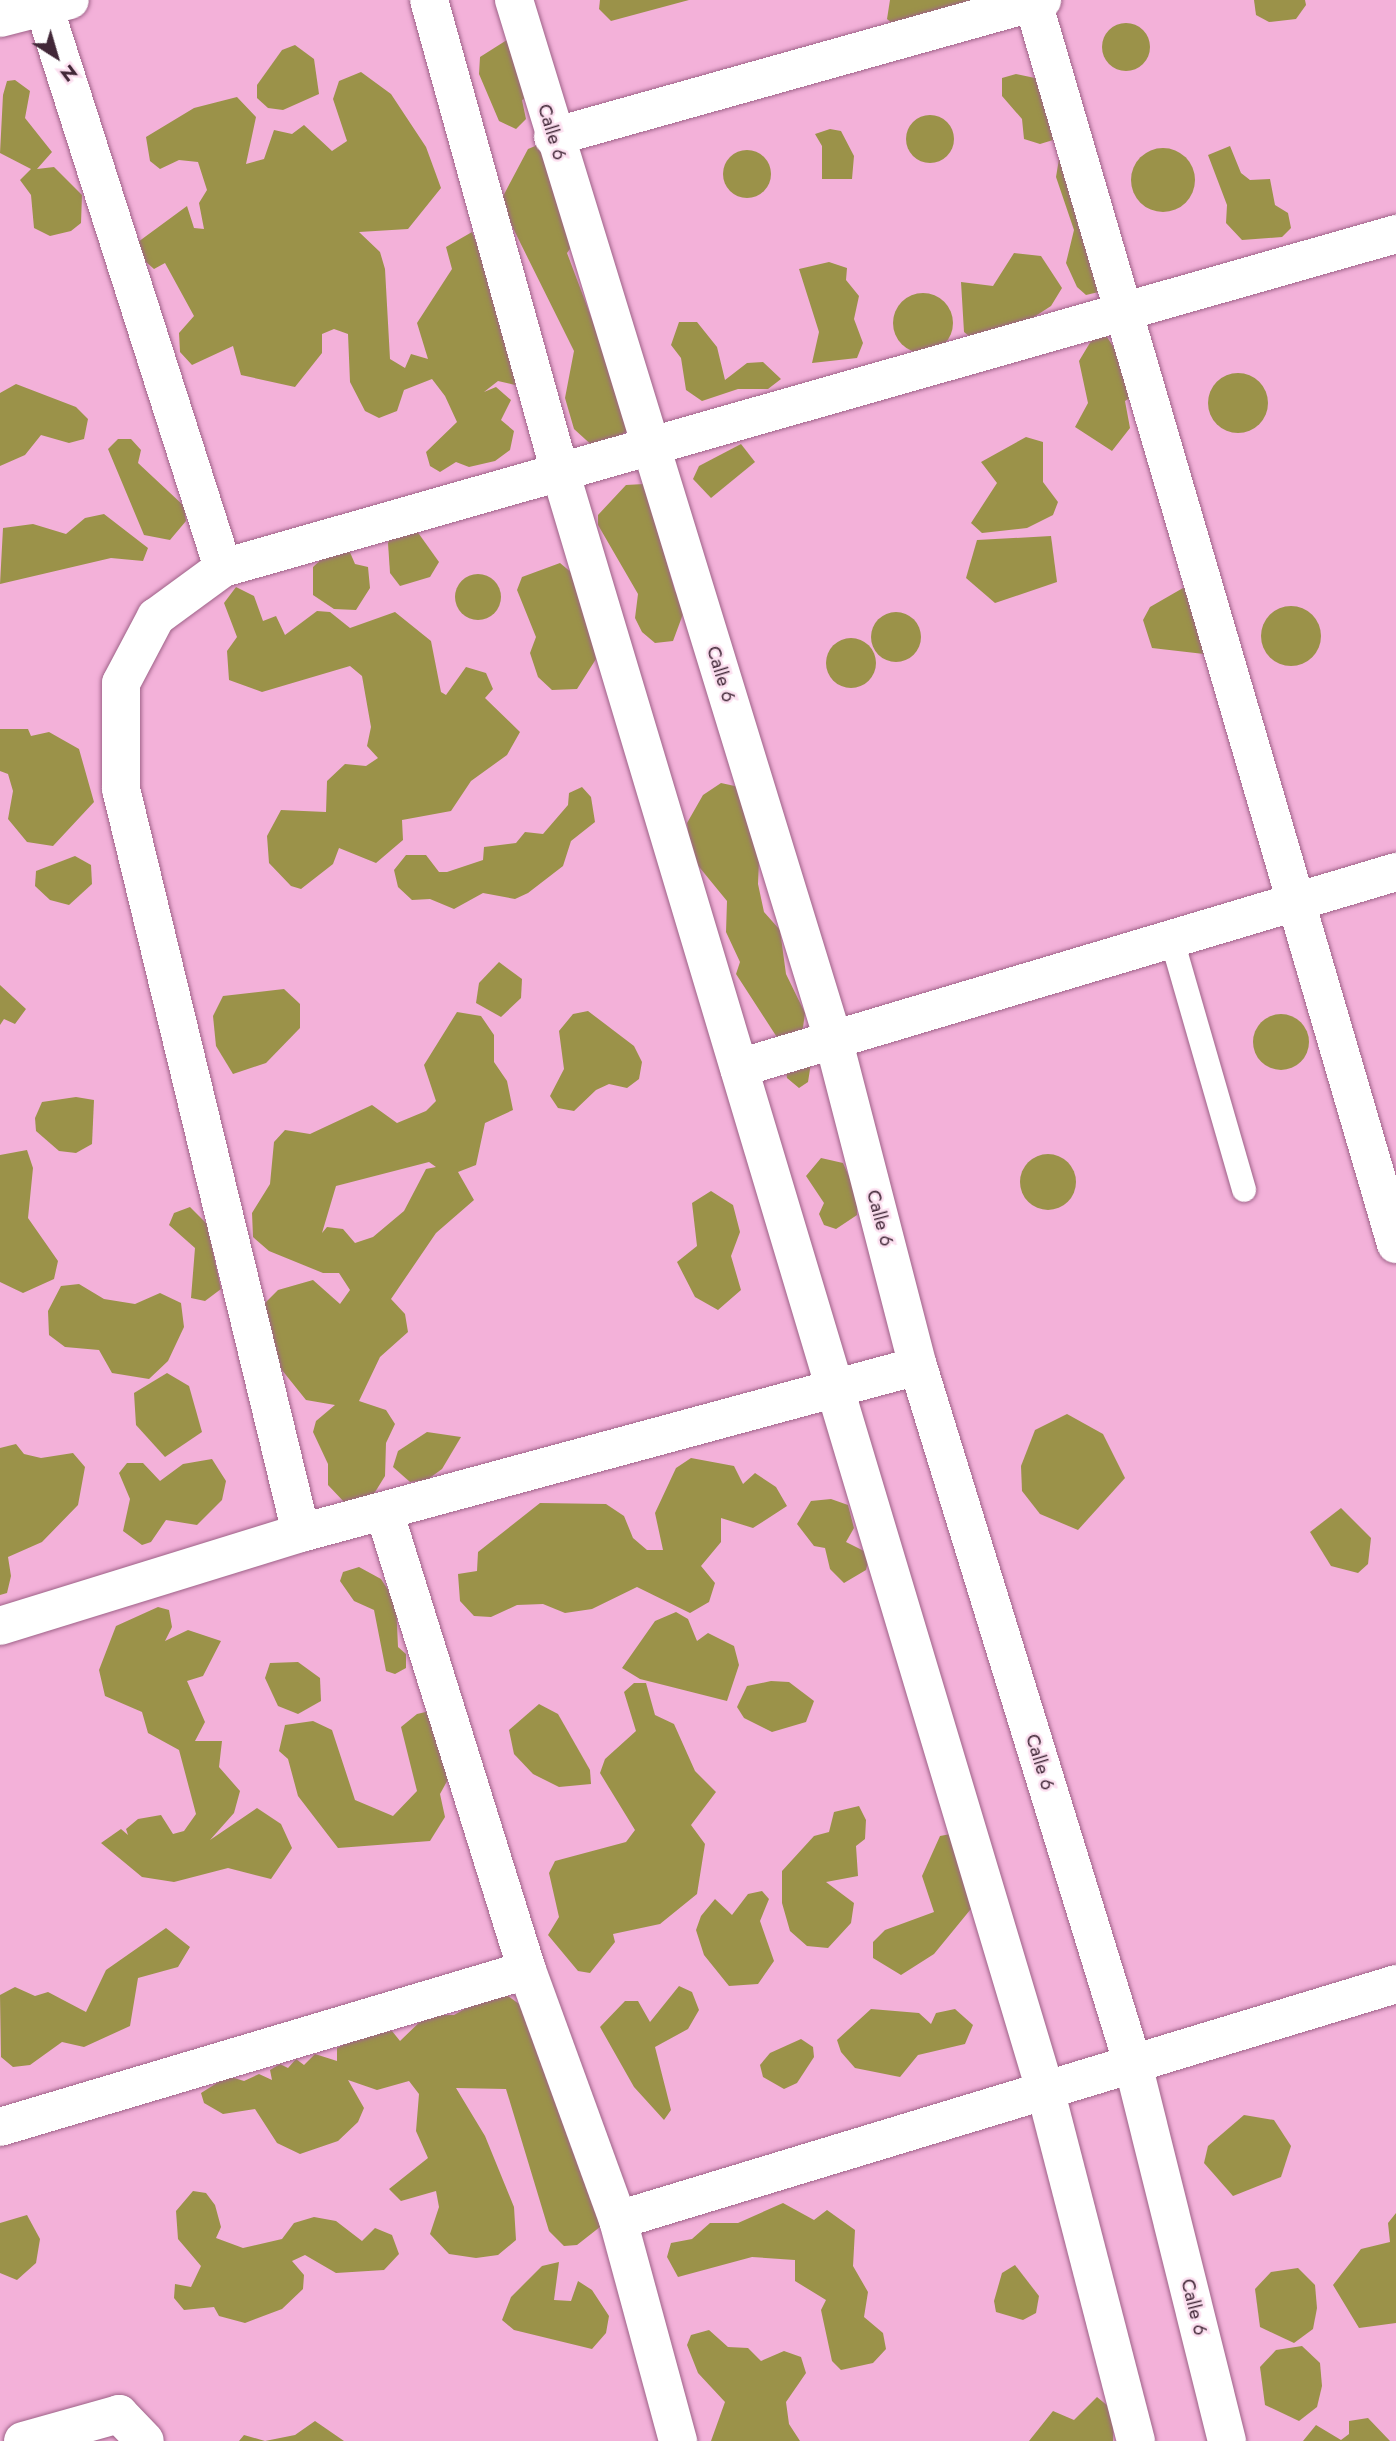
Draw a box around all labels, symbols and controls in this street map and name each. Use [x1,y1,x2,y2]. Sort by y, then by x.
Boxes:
north arrow [21,21,91,91]
text: N [55,58,83,88]
street label: Calle 6 [533,101,571,163]
street label: Calle 6 [702,643,740,705]
street label: Calle 6 [862,1187,898,1249]
street label: Calle 6 [1021,1731,1059,1793]
street label: Calle 6 [1176,2276,1212,2338]

